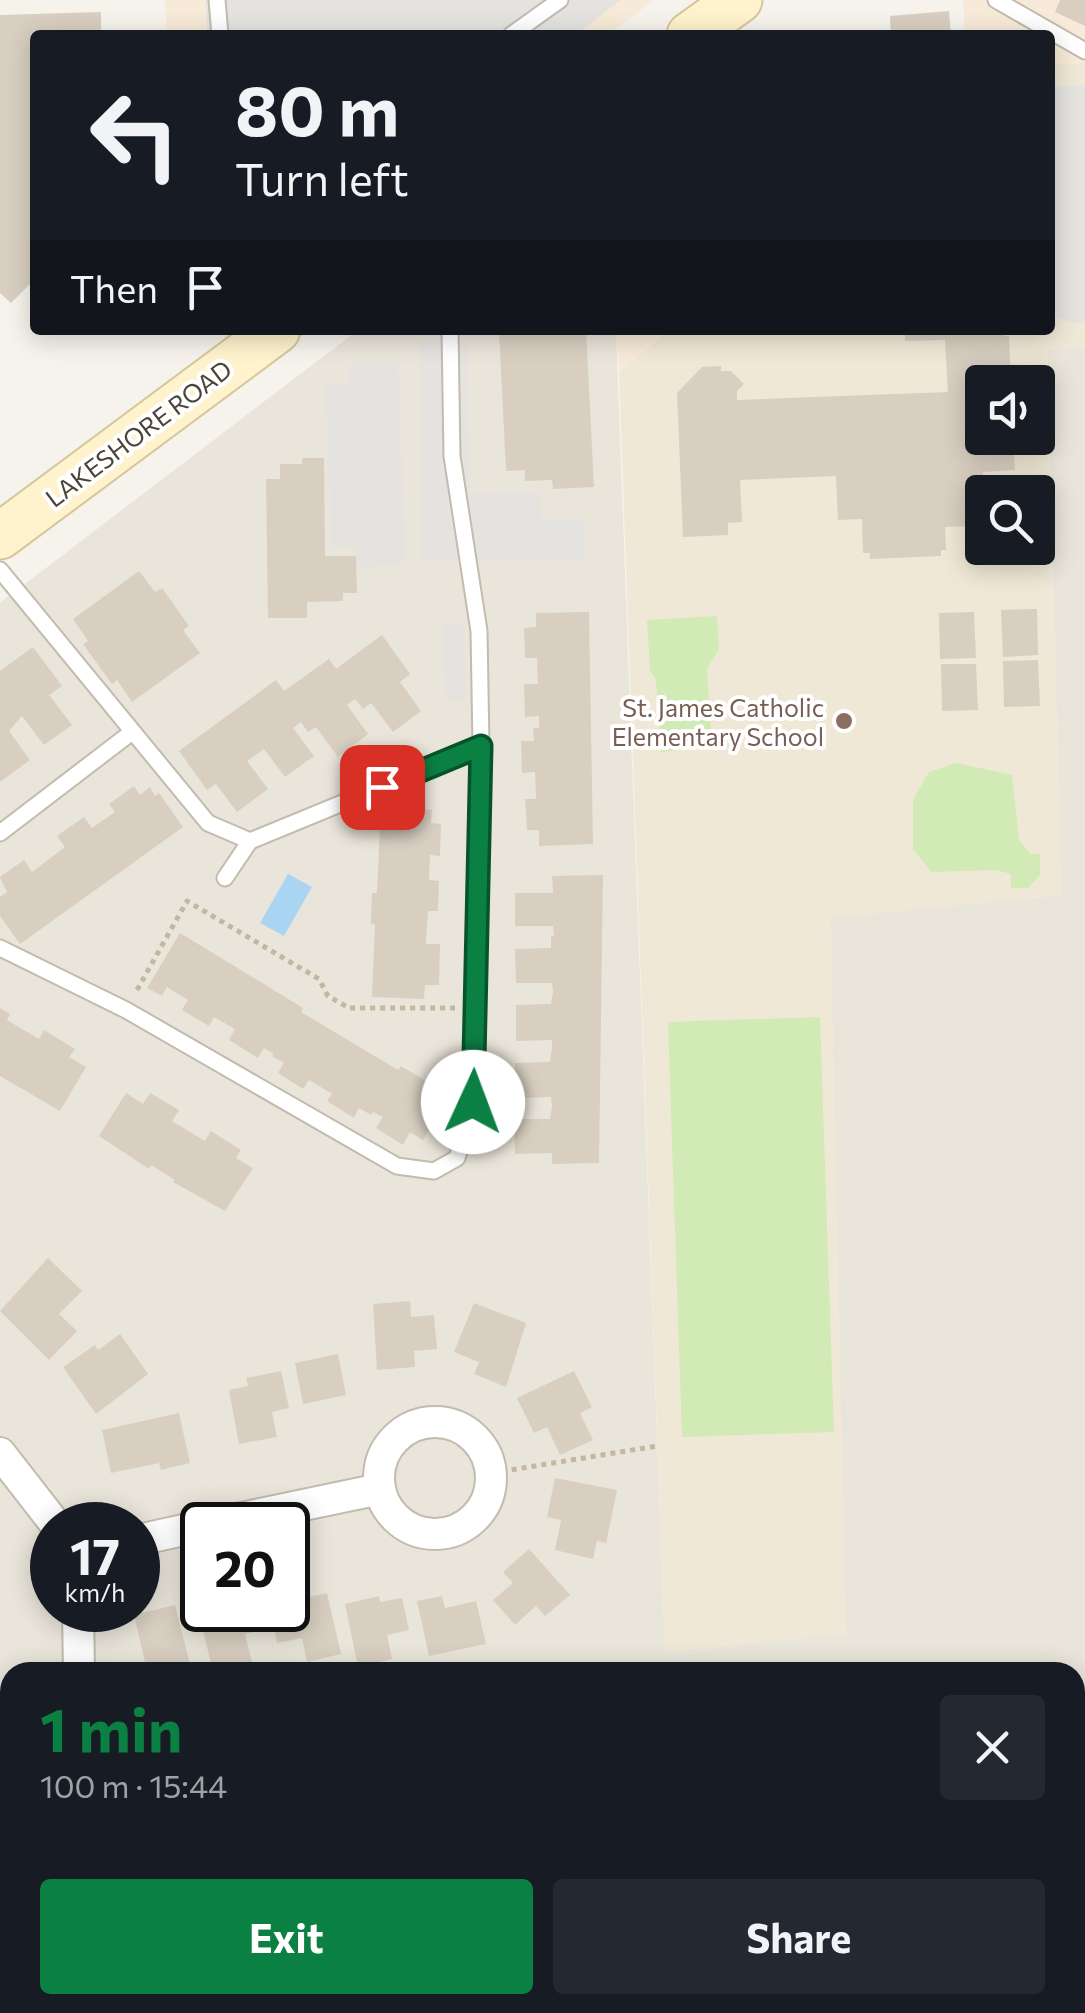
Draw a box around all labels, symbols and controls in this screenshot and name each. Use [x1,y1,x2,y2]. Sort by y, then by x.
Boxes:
text: 80 m [235,65,399,150]
icon: left [70,70,200,200]
text: Turn left [235,150,409,205]
icon: arrive [178,260,233,315]
text: Then [70,264,158,311]
street label: LAKESHORE ROAD [39,353,237,513]
map controls [965,365,1055,565]
button: sound [965,365,1055,455]
button: search [965,475,1055,565]
place label: St. James Catholic Elementary School [612,692,824,751]
marker: St. James Catholic Elementary School [833,710,855,732]
pin [340,745,425,830]
icon: arrive [355,760,410,815]
position arrow [421,1050,525,1154]
speed limit sign: 20 [180,1502,310,1632]
text: 17 [70,1524,120,1585]
text: km/h [65,1577,125,1607]
text: 1 min [40,1691,182,1764]
button: close [940,1695,1045,1800]
text: 100 m · 15:44 [40,1765,227,1805]
button: Exit [40,1879,533,1994]
button: Share [553,1879,1045,1994]

